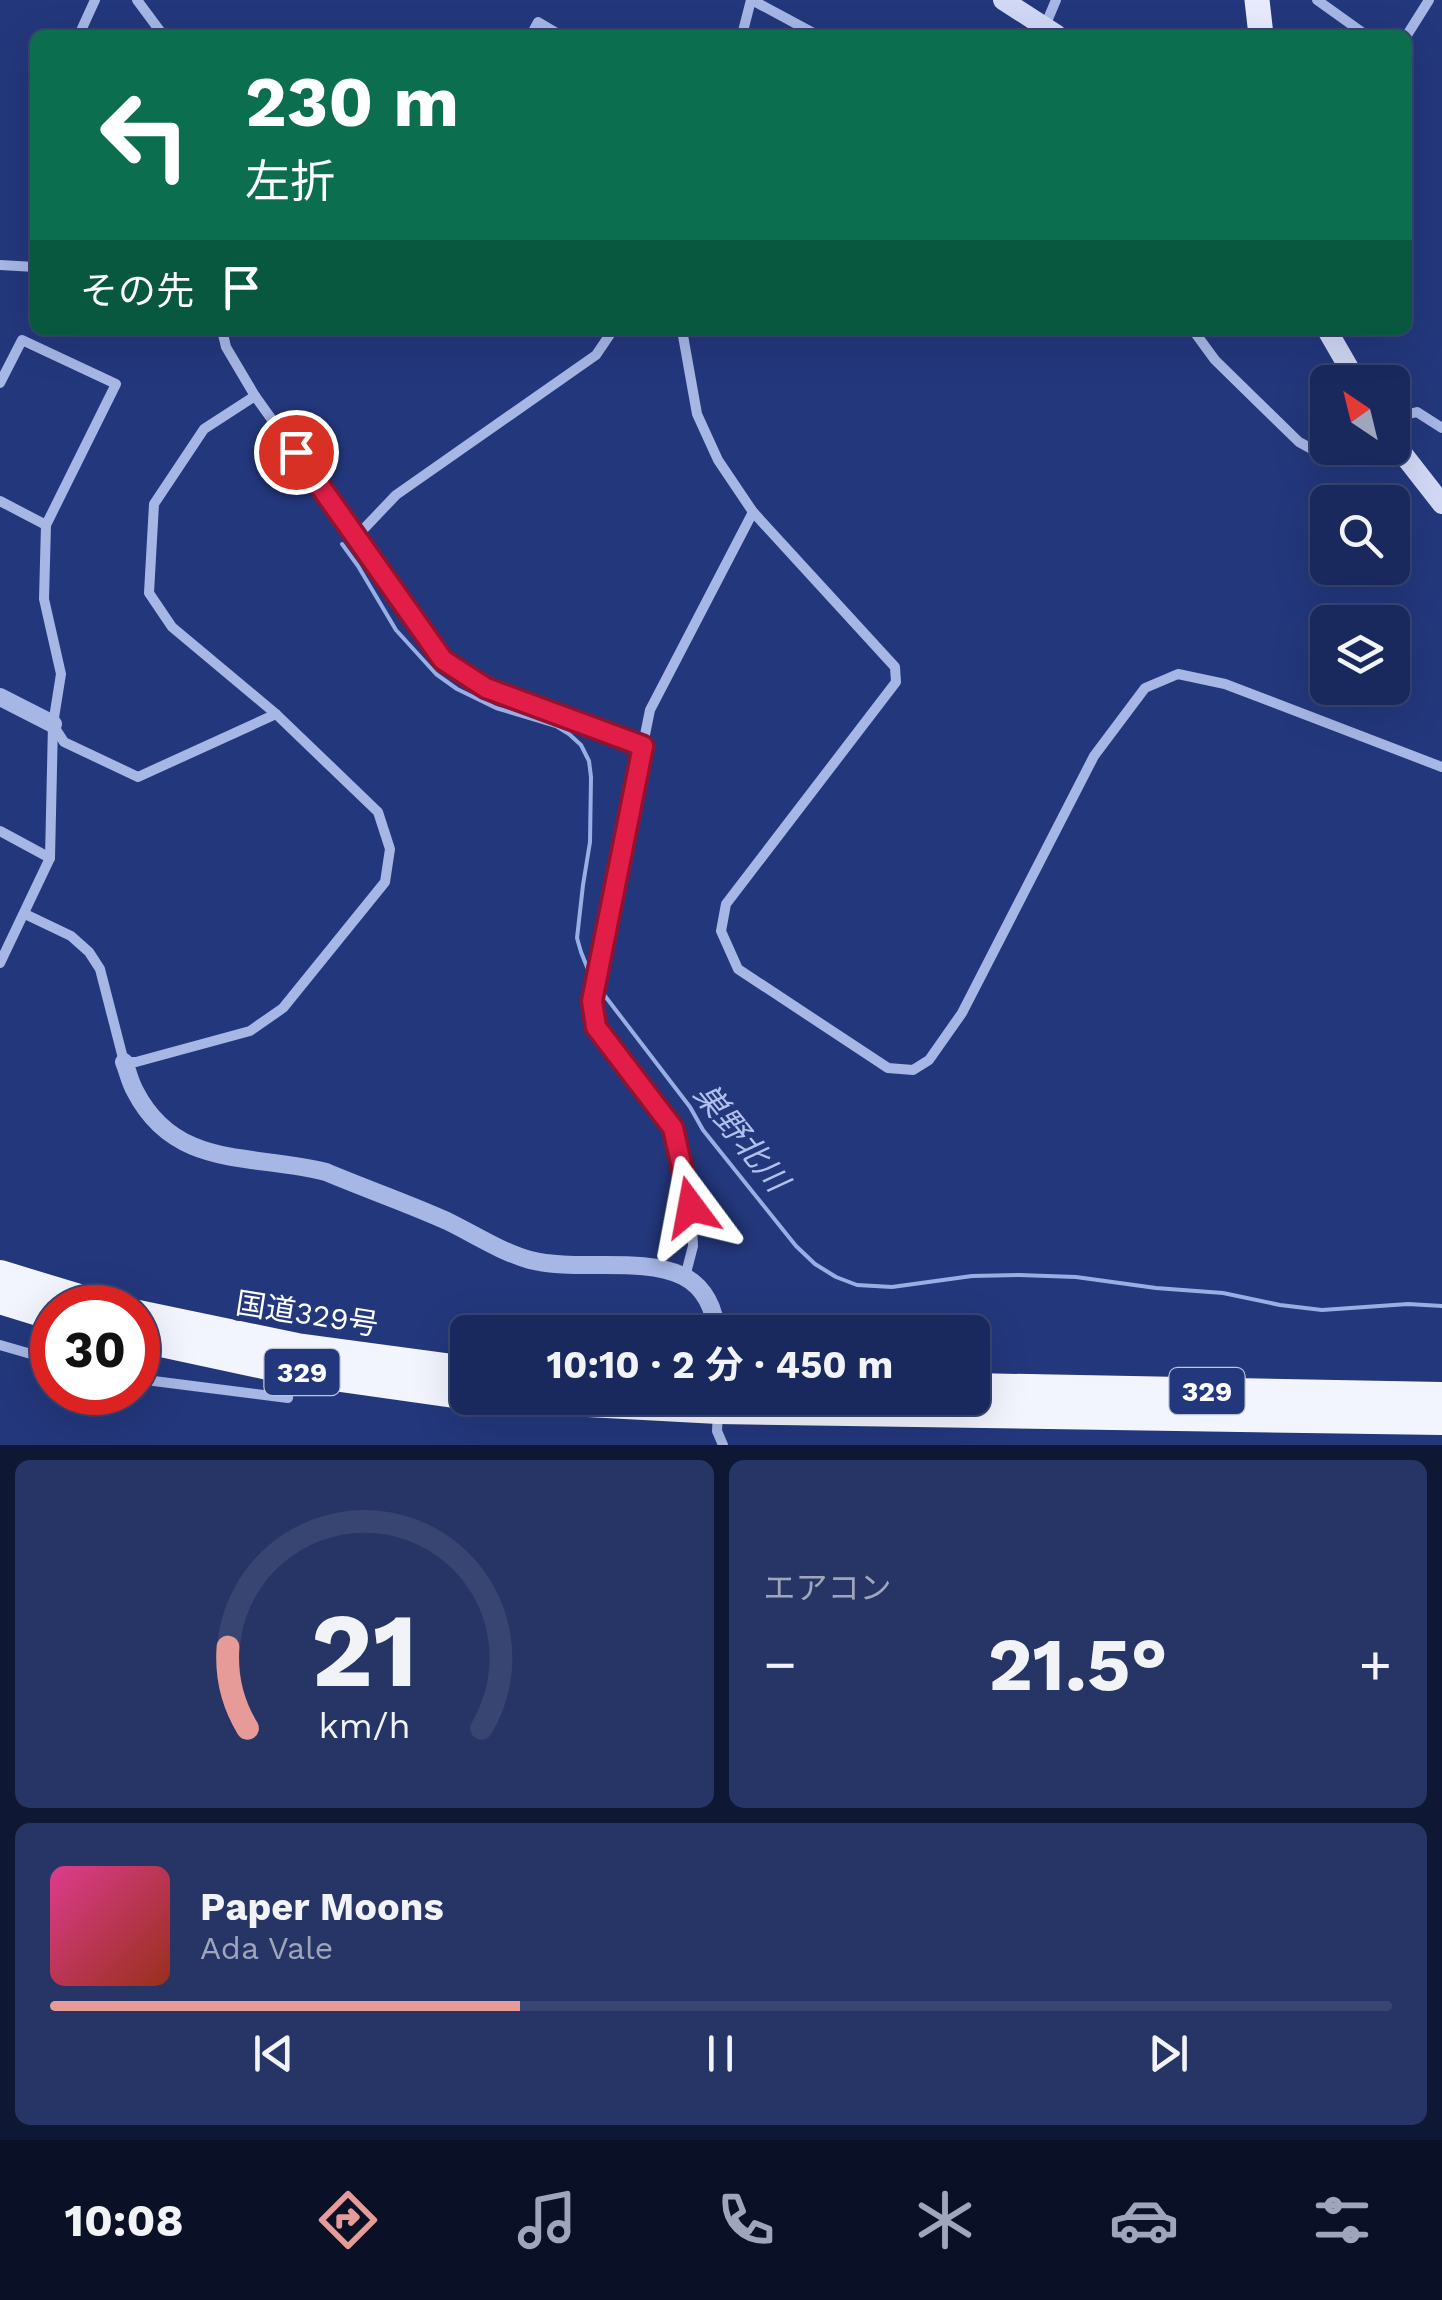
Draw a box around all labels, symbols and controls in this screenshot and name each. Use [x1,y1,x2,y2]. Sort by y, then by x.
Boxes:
text: 230 m [245,61,459,143]
icon: left [80,70,210,200]
text: 左折 [245,155,335,208]
icon: arrive [214,260,269,315]
text: その先 [80,269,194,313]
north arrow [1310,365,1410,465]
map controls [1310,365,1410,705]
pin [254,410,339,495]
icon: arrive [269,425,324,480]
button: search [1310,485,1410,585]
button: layers [1310,605,1410,705]
water label: 巣野北川 [686,1075,798,1201]
position arrow [639,1155,743,1259]
speed limit sign: 30 [30,1285,160,1415]
street label: 国道329号 [233,1285,381,1342]
text: 10:10 · 2 分 · 450 m [547,1343,893,1387]
road number: 329 [264,1349,340,1395]
road number: 329 [1170,1368,1244,1414]
text: エアコン [764,1569,892,1607]
text: 21 [311,1589,418,1711]
text: 21.5° [988,1620,1168,1708]
text: − [764,1632,797,1696]
text: + [1359,1632,1392,1696]
text: km/h [318,1705,410,1747]
text: Paper Moons [200,1885,444,1929]
text: Ada Vale [200,1929,333,1967]
icon: previous [246,2026,301,2081]
icon: pause [693,2026,748,2081]
icon: next [1141,2026,1196,2081]
icon: directions [313,2185,383,2255]
icon: music [512,2185,582,2255]
icon: phone [711,2185,781,2255]
icon: climate [910,2185,980,2255]
icon: car [1109,2185,1179,2255]
icon: filters [1307,2185,1377,2255]
text: 10:08 [64,2194,184,2247]

